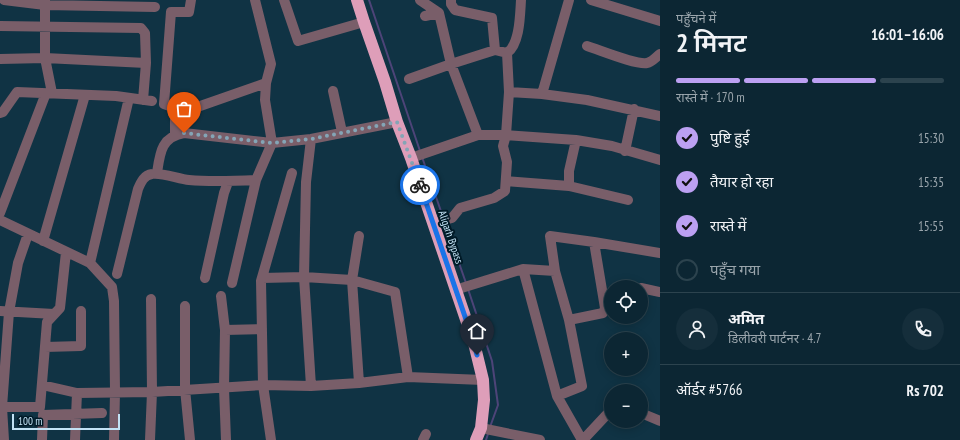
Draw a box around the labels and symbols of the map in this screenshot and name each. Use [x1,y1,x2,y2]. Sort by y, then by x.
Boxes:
pin [167,92,201,133]
courier [400,165,440,205]
street label: Aligarh Bypass [435,209,467,266]
pin [460,314,494,355]
scale bar [12,412,120,431]

